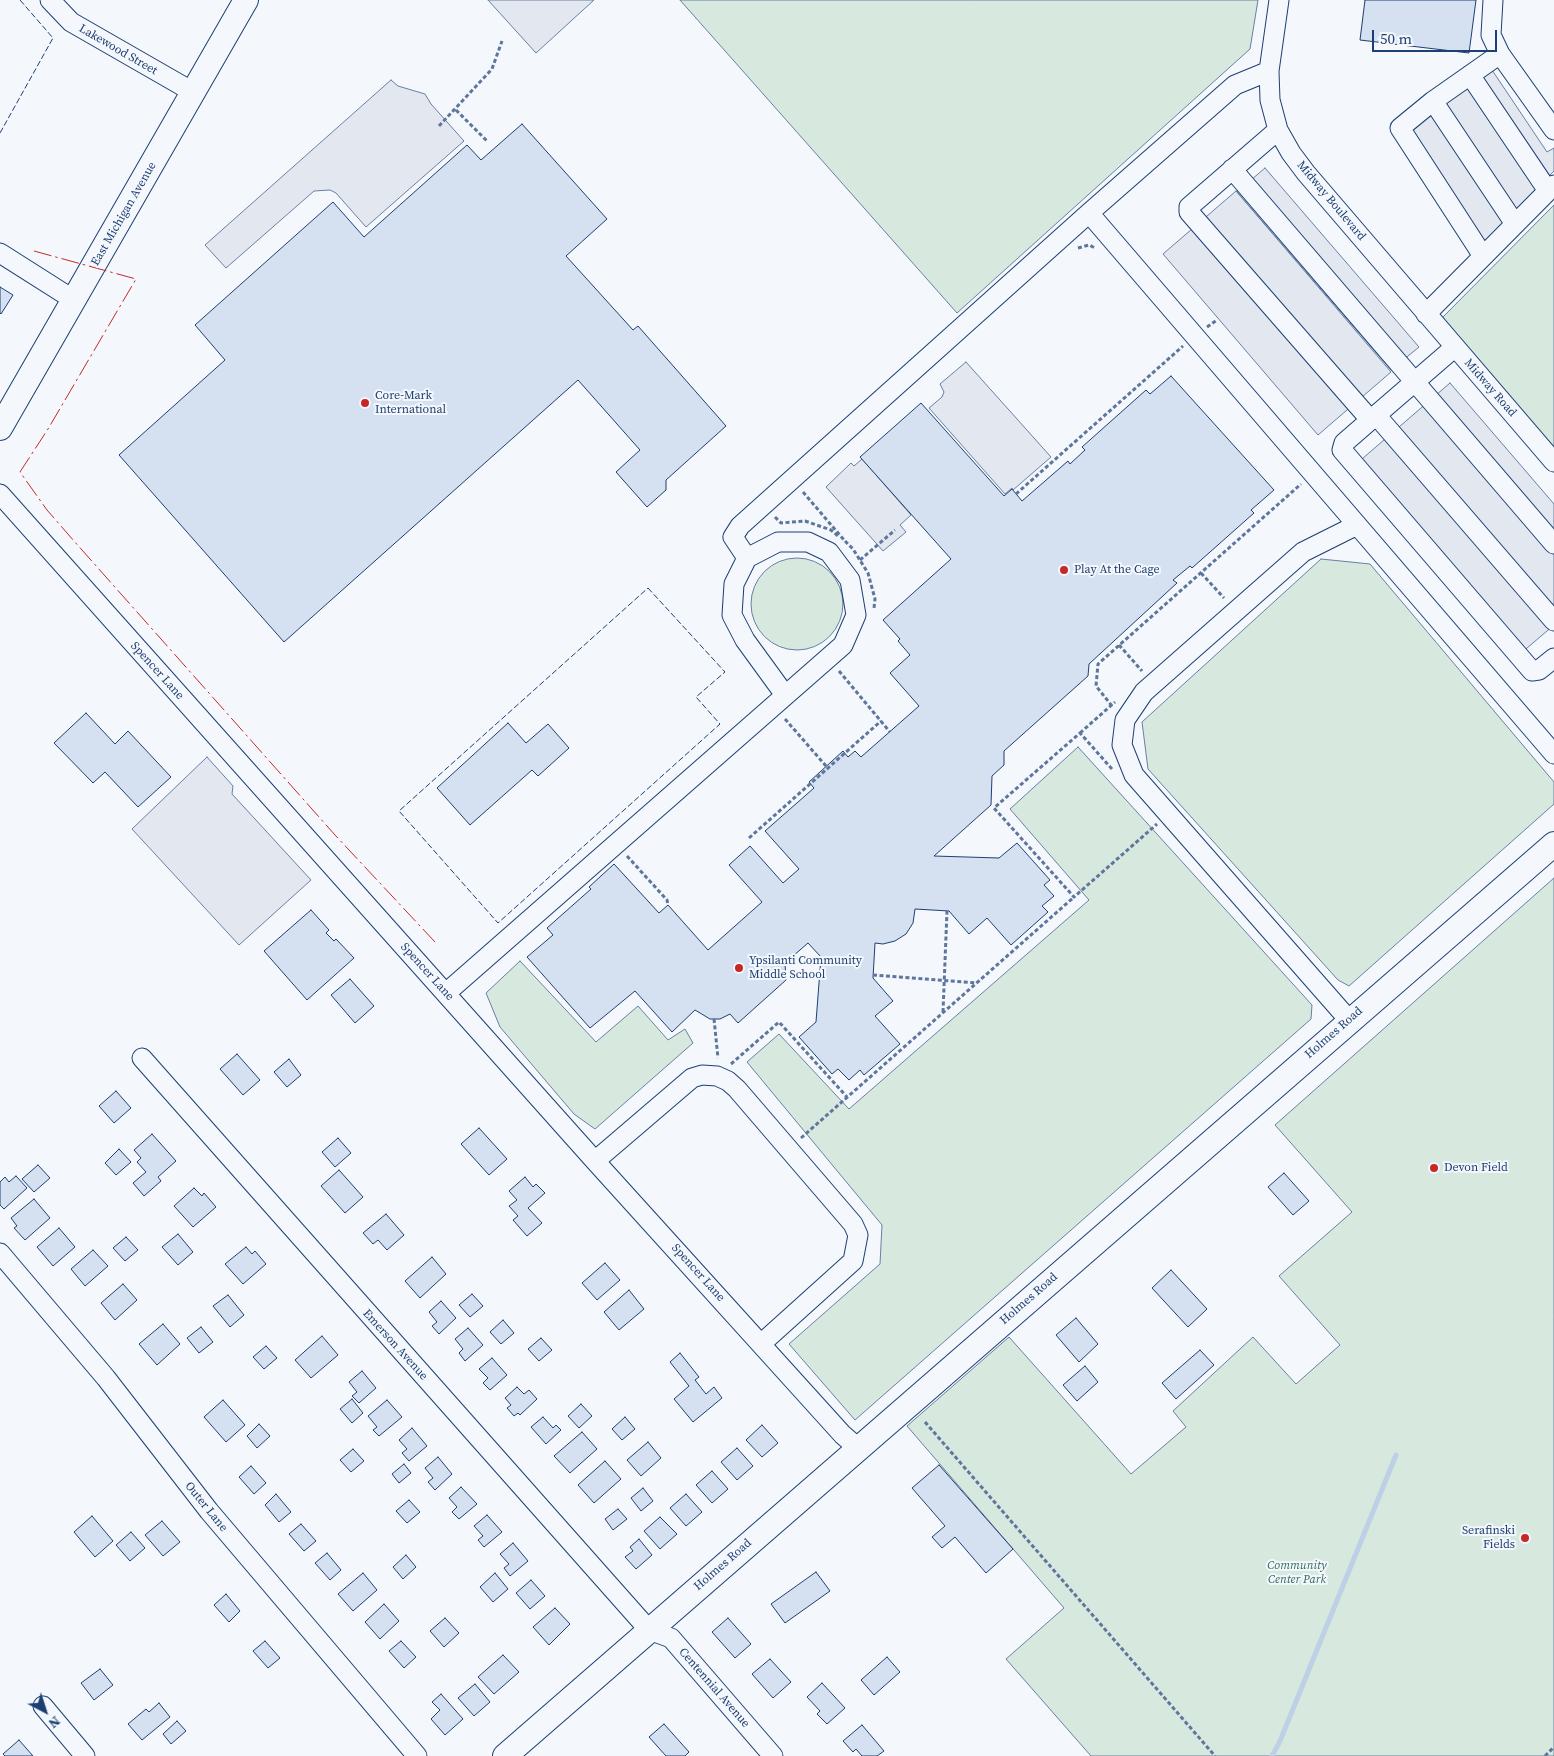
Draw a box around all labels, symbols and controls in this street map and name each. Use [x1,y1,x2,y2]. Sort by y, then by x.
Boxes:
scale bar [1374,20,1499,52]
street label: Lakewood Street [76,22,160,78]
text: 50 m [1380,28,1412,49]
street label: Midway Boulevard [1294,158,1368,244]
street label: East Michigan Avenue [88,159,160,269]
street label: Midway Road [1461,356,1519,420]
place label: Core-Mark International [375,389,446,417]
marker: Core-Mark International [359,397,371,409]
place label: Play At the Cage [1074,563,1160,577]
marker: Play At the Cage [1058,564,1070,576]
street label: Spencer Lane [127,639,187,703]
street label: Spencer Lane [397,940,457,1004]
place label: Ypsilanti Community Middle School [749,954,862,982]
marker: Ypsilanti Community Middle School [733,962,745,974]
street label: Holmes Road [1302,1004,1366,1062]
place label: Devon Field [1444,1161,1508,1175]
marker: Devon Field [1428,1162,1440,1174]
street label: Spencer Lane [668,1241,728,1305]
street label: Holmes Road [997,1270,1061,1328]
street label: Emerson Avenue [359,1307,431,1383]
street label: Outer Lane [182,1479,230,1535]
place label: Serafinski Fields [1462,1524,1515,1552]
marker: Serafinski Fields [1519,1532,1531,1544]
street label: Holmes Road [691,1536,755,1594]
park label: Community Center Park [1267,1559,1327,1587]
street label: Centennial Avenue [675,1645,753,1731]
north arrow [20,1686,70,1736]
text: N [44,1712,65,1733]

